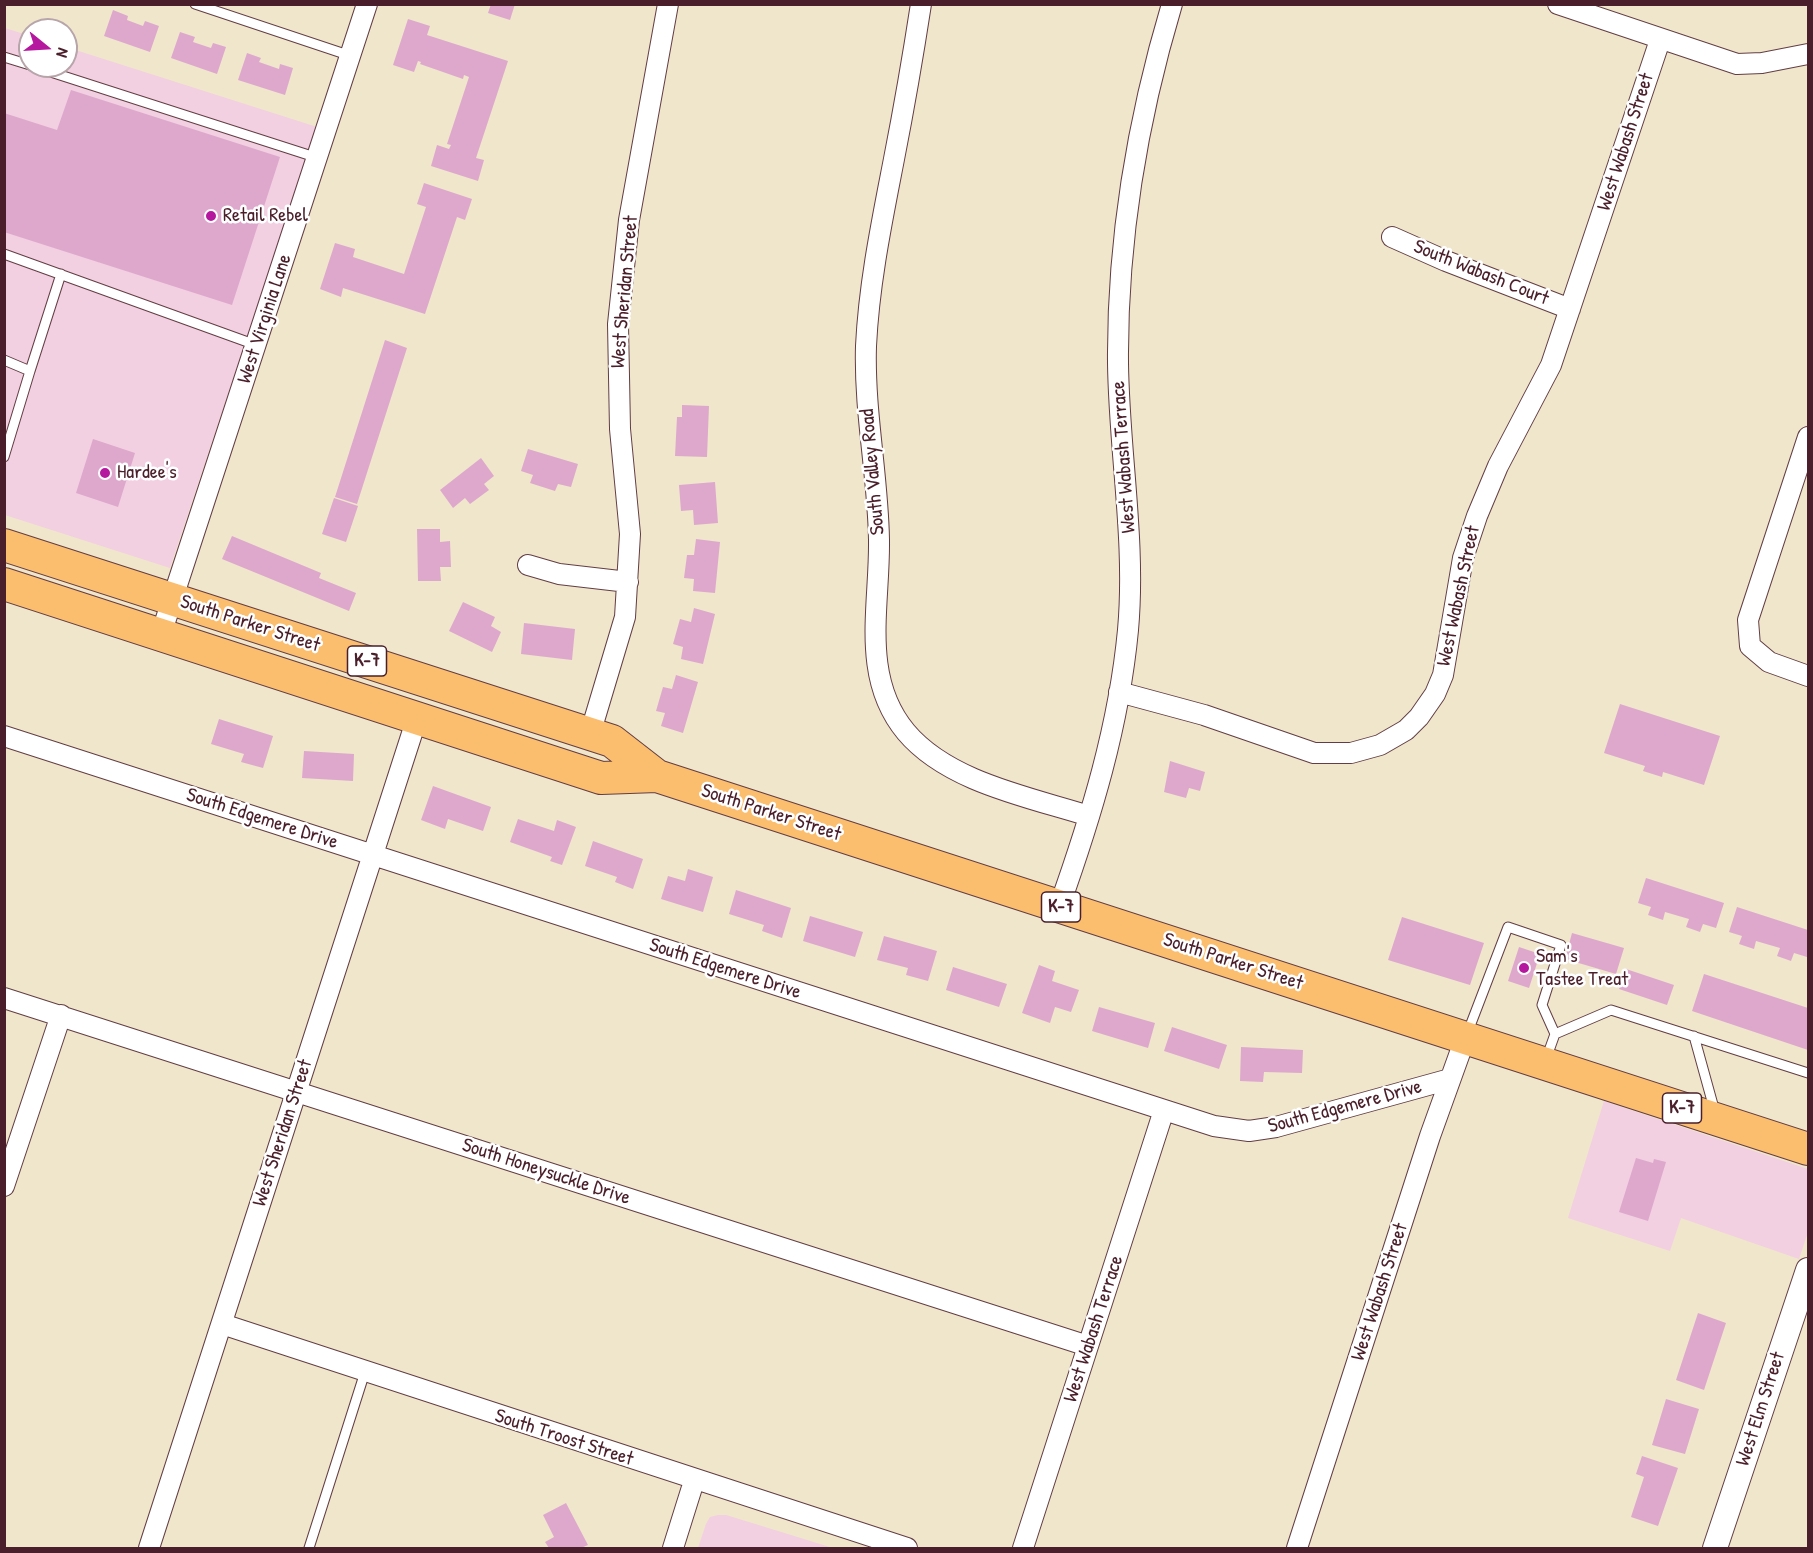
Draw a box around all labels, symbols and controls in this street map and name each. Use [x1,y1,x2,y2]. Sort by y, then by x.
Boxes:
north arrow [18,18,78,78]
text: N [51,45,75,60]
street label: West Wabash Street [1592,70,1660,214]
place label: Retail Rebel [223,204,308,228]
marker: Retail Rebel [204,209,218,223]
street label: West Sheridan Street [606,215,644,369]
street label: South Wabash Court [1410,235,1552,311]
street label: West Virginia Lane [233,251,297,387]
street label: West Wabash Terrace [1107,380,1141,534]
street label: South Valley Road [856,408,890,536]
place label: Hardee's [117,461,177,485]
marker: Hardee's [98,466,112,480]
street label: West Wabash Street [1432,524,1486,668]
street label: South Parker Street [177,590,323,658]
road number: K-7 [348,646,386,676]
street label: South Parker Street [698,779,844,847]
street label: South Edgemere Drive [183,783,341,855]
road number: K-7 [1042,892,1080,922]
street label: South Parker Street [1160,928,1306,996]
street label: South Edgemere Drive [646,933,804,1005]
place label: Sam's Tastee Treat [1536,945,1628,992]
marker: Sam's Tastee Treat [1517,961,1531,975]
street label: West Sheridan Street [248,1057,318,1209]
street label: South Edgemere Drive [1266,1075,1424,1139]
road number: K-7 [1662,1093,1702,1123]
street label: South Honeysuckle Drive [459,1134,633,1210]
street label: West Wabash Street [1346,1220,1414,1364]
street label: West Wabash Terrace [1059,1253,1129,1405]
street label: West Elm Street [1731,1349,1791,1469]
street label: South Troost Street [492,1404,636,1472]

